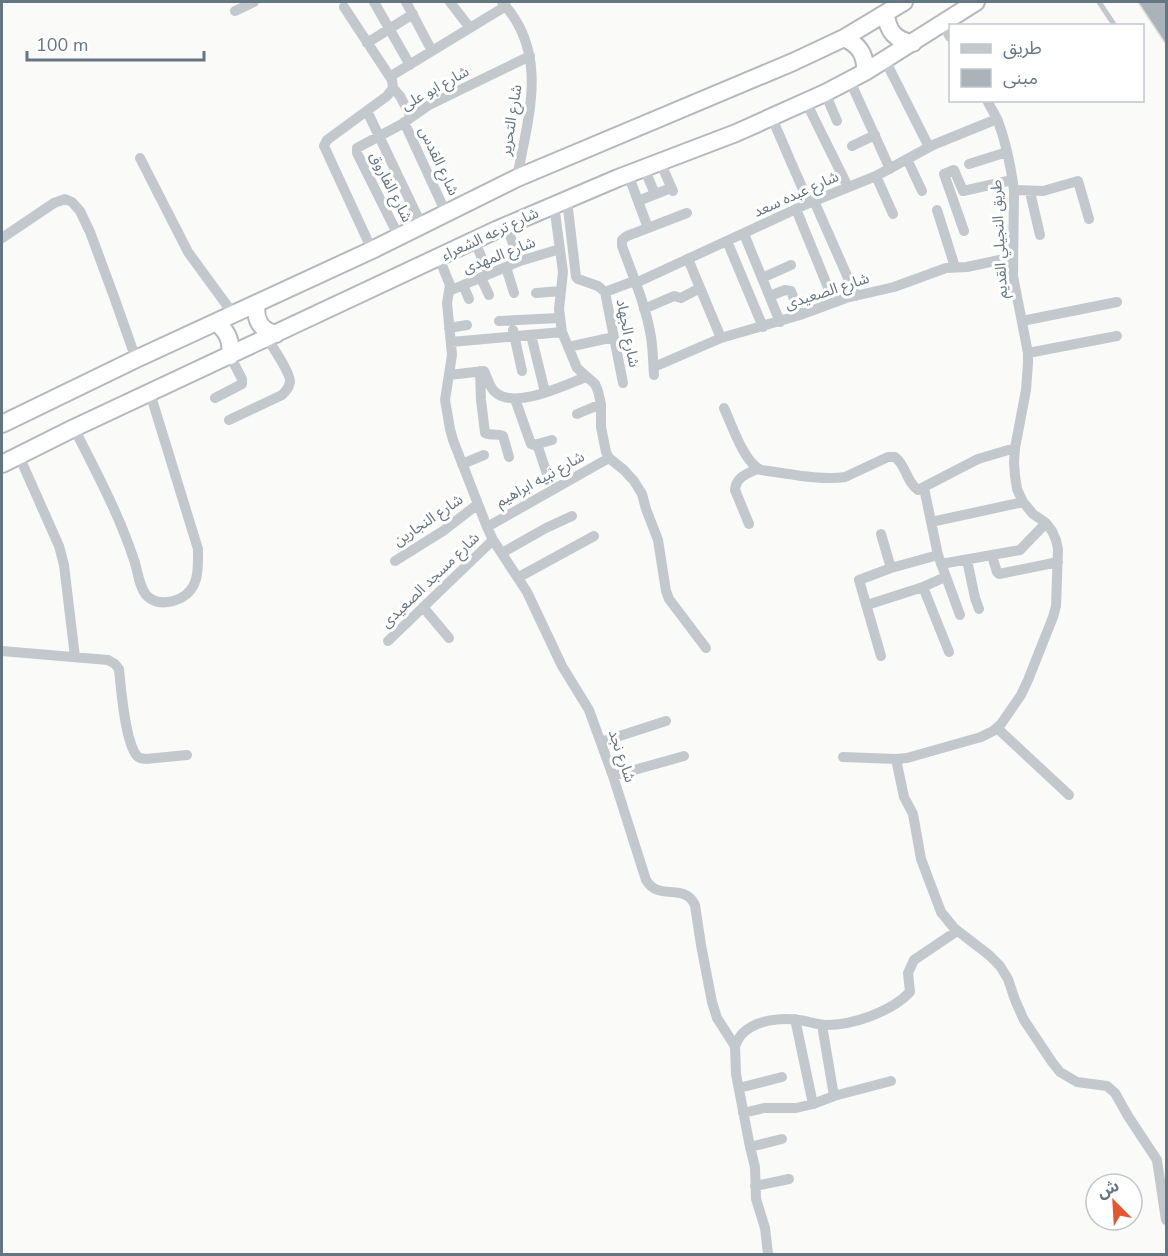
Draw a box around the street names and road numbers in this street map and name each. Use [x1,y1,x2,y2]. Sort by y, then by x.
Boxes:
street label: شارع ابو على [397,61,474,117]
street label: شارع التحرير [495,83,528,158]
street label: شارع القدس [412,123,464,200]
street label: شارع الفاروق [363,149,417,227]
street label: شارع عبده سعد [750,166,843,224]
street label: طريق النجيلي القديم [986,179,1014,299]
street label: شارع ترعه الشعراء [438,203,543,267]
street label: شارع المهدى [460,232,539,280]
street label: شارع الصعيدى [782,268,873,316]
street label: شارع الجهاد [610,297,644,370]
street label: شارع نبيه ابراهيم [492,446,589,513]
street label: شارع النجارين [389,489,468,552]
street label: شارع مسجد الصعيدى [376,528,485,634]
street label: شارع نجد [602,727,640,786]

